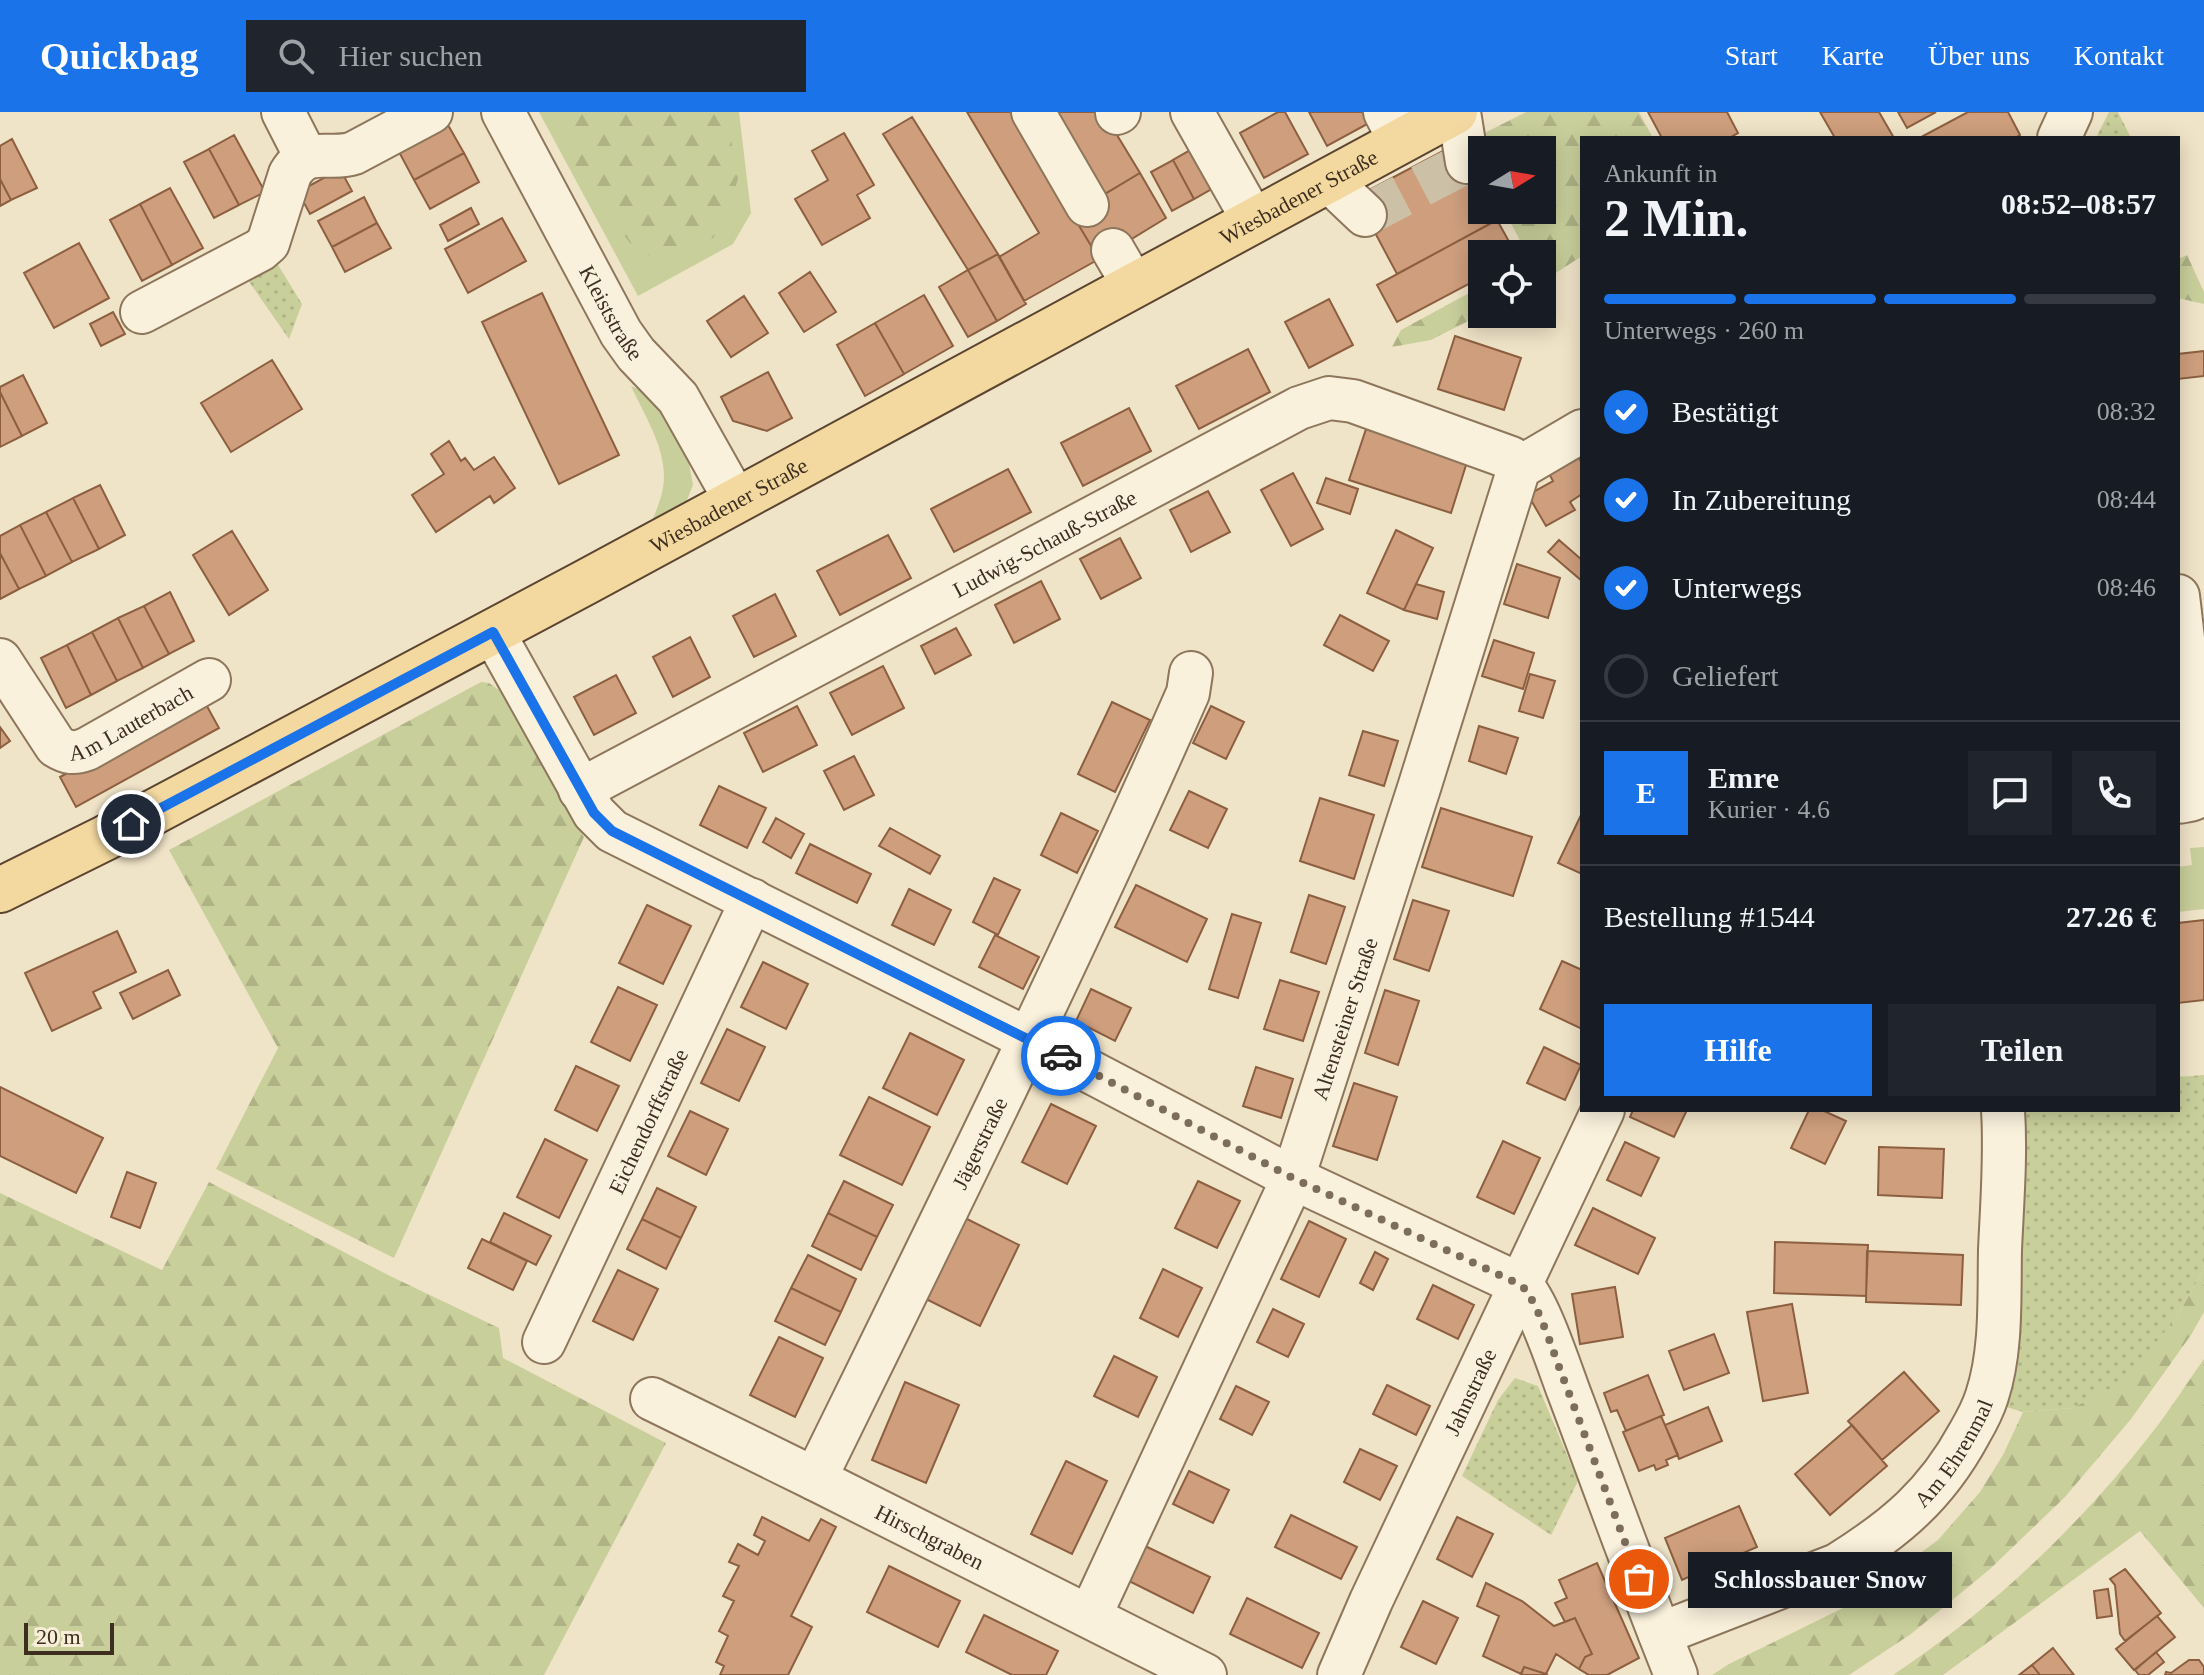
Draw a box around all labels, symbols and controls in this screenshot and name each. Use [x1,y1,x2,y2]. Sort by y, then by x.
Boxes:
search box [246,20,806,92]
icon: search [274,34,318,78]
text: Quickbag [40,35,198,77]
text: Hier suchen [338,39,483,72]
text: Start [1725,40,1778,71]
text: Karte [1822,40,1884,71]
text: Über uns [1928,40,2030,71]
text: Kontakt [2074,40,2164,71]
north arrow [1468,136,1556,224]
map controls [1468,136,1556,328]
street label: Wiesbadener Straße [1215,144,1382,249]
text: Ankunft in [1604,159,1717,188]
text: 08:52–08:57 [2001,187,2156,220]
text: 2 Min. [1604,190,1748,247]
button: locate [1468,240,1556,328]
street label: Kleiststraße [575,261,649,365]
text: Unterwegs · 260 m [1604,316,1804,345]
icon: check [1604,390,1648,434]
text: Bestätigt [1672,395,1779,428]
text: 08:32 [2097,397,2156,426]
street label: Wiesbadener Straße [645,452,812,558]
icon: check [1604,478,1648,522]
text: In Zubereitung [1672,483,1851,516]
street label: Ludwig-Schauß-Straße [949,484,1141,602]
text: 08:44 [2097,485,2156,514]
icon: check [1604,566,1648,610]
text: Unterwegs [1672,571,1802,604]
text: 08:46 [2097,573,2156,602]
text: Geliefert [1672,659,1779,692]
street label: Am Lauterbach [67,679,197,765]
button: chat [1968,751,2052,835]
button: phone [2072,751,2156,835]
text: Emre [1708,761,1779,794]
text: E [1636,776,1656,809]
pin [97,790,165,858]
text: Kurier · 4.6 [1708,795,1830,824]
icon: home [109,802,153,846]
text: Bestellung #1544 [1604,900,1815,933]
text: 27.26 € [2066,900,2156,933]
street label: Altensteiner Straße [1306,934,1382,1103]
button: Hilfe [1604,1004,1872,1096]
button: Teilen [1888,1004,2156,1096]
courier [1021,1016,1101,1096]
icon: car [1039,1034,1083,1078]
street label: Eichendorffstraße [603,1045,693,1198]
street label: Jägerstraße [946,1093,1012,1193]
street label: Jahnstraße [1439,1344,1501,1439]
street label: Am Ehrenmal [1909,1396,1997,1512]
street label: Hirschgraben [871,1499,988,1574]
pin [1605,1545,1673,1613]
callout: Schlossbauer Snow [1687,1551,1951,1607]
icon: bag [1617,1557,1661,1601]
text: Schlossbauer Snow [1714,1565,1926,1594]
scale bar [24,1619,114,1655]
text: 20 m [36,1624,81,1649]

